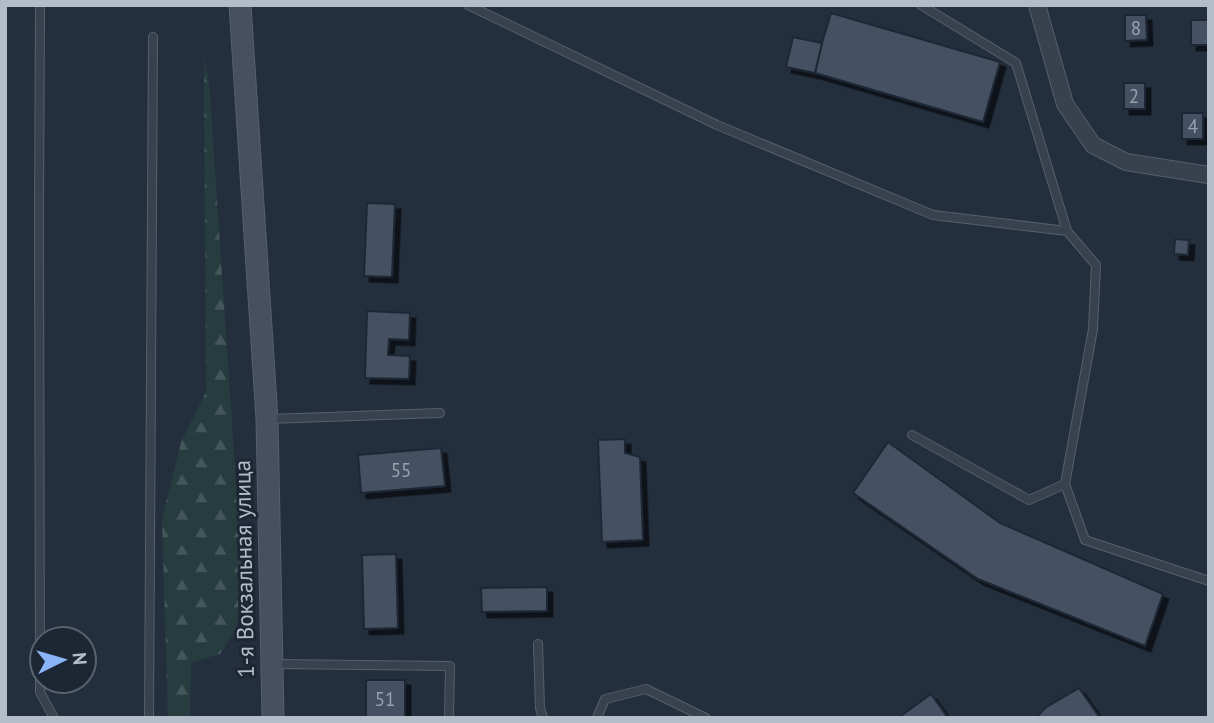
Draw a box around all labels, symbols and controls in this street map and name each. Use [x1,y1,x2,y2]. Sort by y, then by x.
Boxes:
house number: 8 [1131,16,1141,40]
house number: 2 [1129,84,1139,108]
house number: 4 [1188,114,1198,138]
house number: 55 [391,458,411,482]
street label: 1-я Вокзальная улица [227,460,260,678]
north arrow [28,625,98,695]
text: N [67,651,92,666]
house number: 51 [375,687,395,711]

